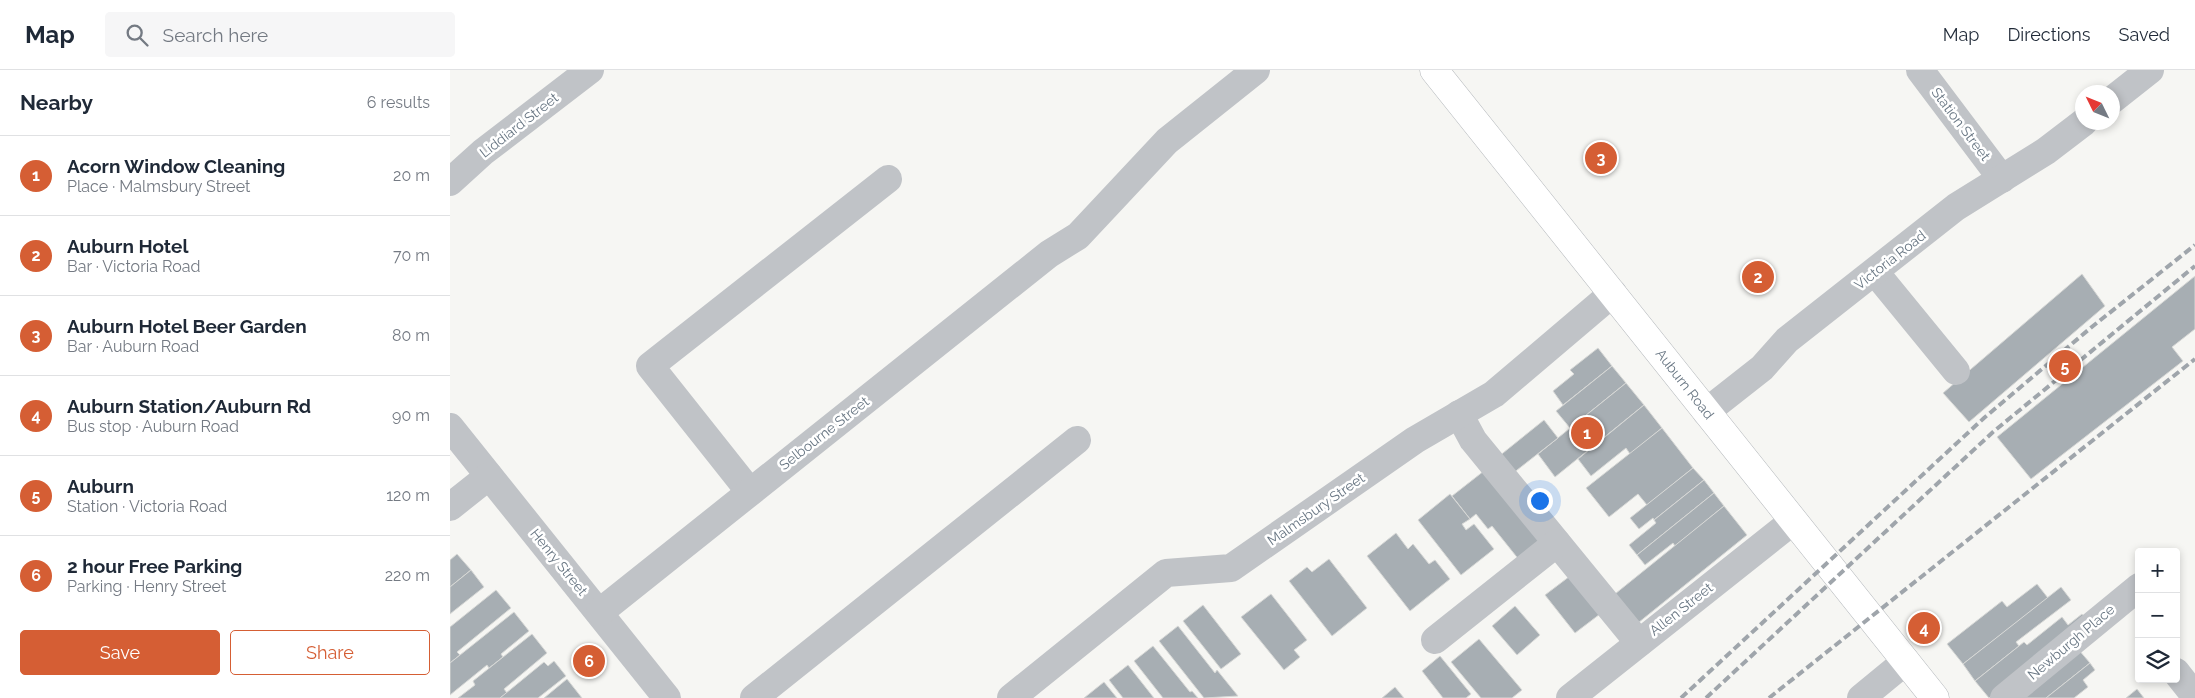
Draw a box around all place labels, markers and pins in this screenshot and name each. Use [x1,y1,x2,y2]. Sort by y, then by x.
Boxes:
pin: 3 [1585,139,1617,177]
pin: 2 [1742,258,1774,296]
pin: 5 [2049,347,2081,385]
pin: 1 [1571,414,1603,452]
pin: 4 [1908,609,1940,647]
pin: 6 [573,642,605,680]

